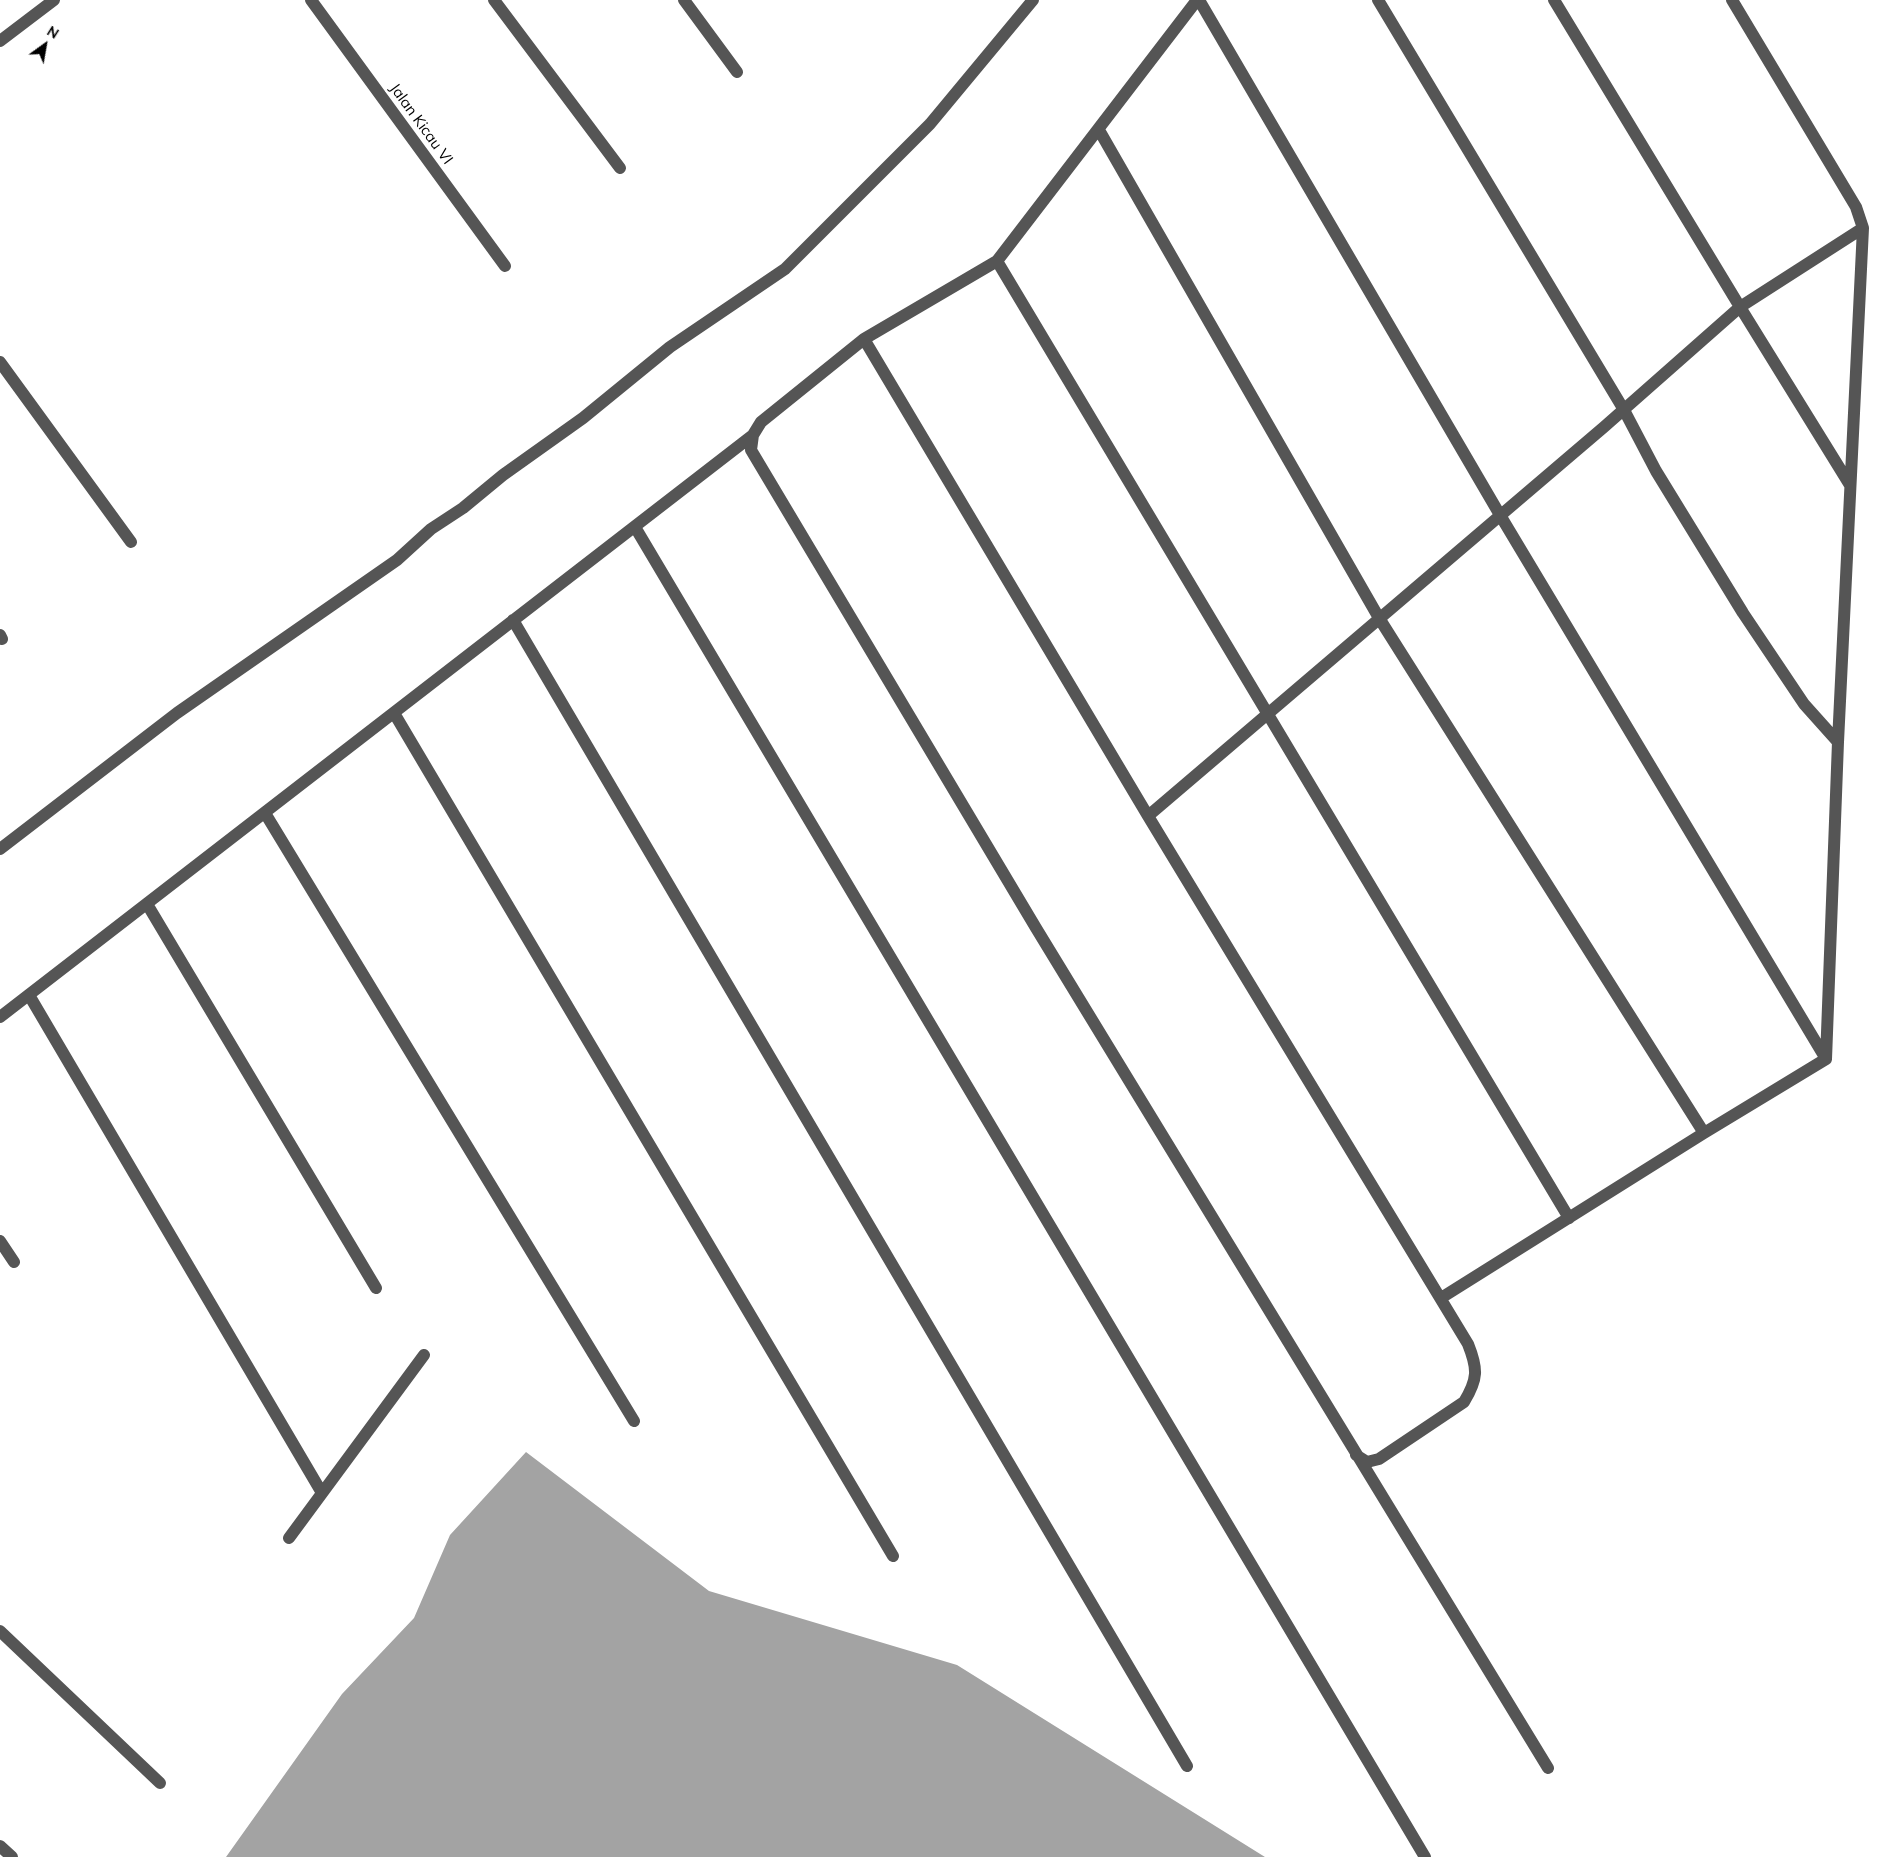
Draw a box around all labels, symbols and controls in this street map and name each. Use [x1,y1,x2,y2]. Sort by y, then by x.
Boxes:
north arrow [20,20,70,70]
text: N [44,22,62,43]
street label: Jalan Kicau VI [386,80,456,168]

